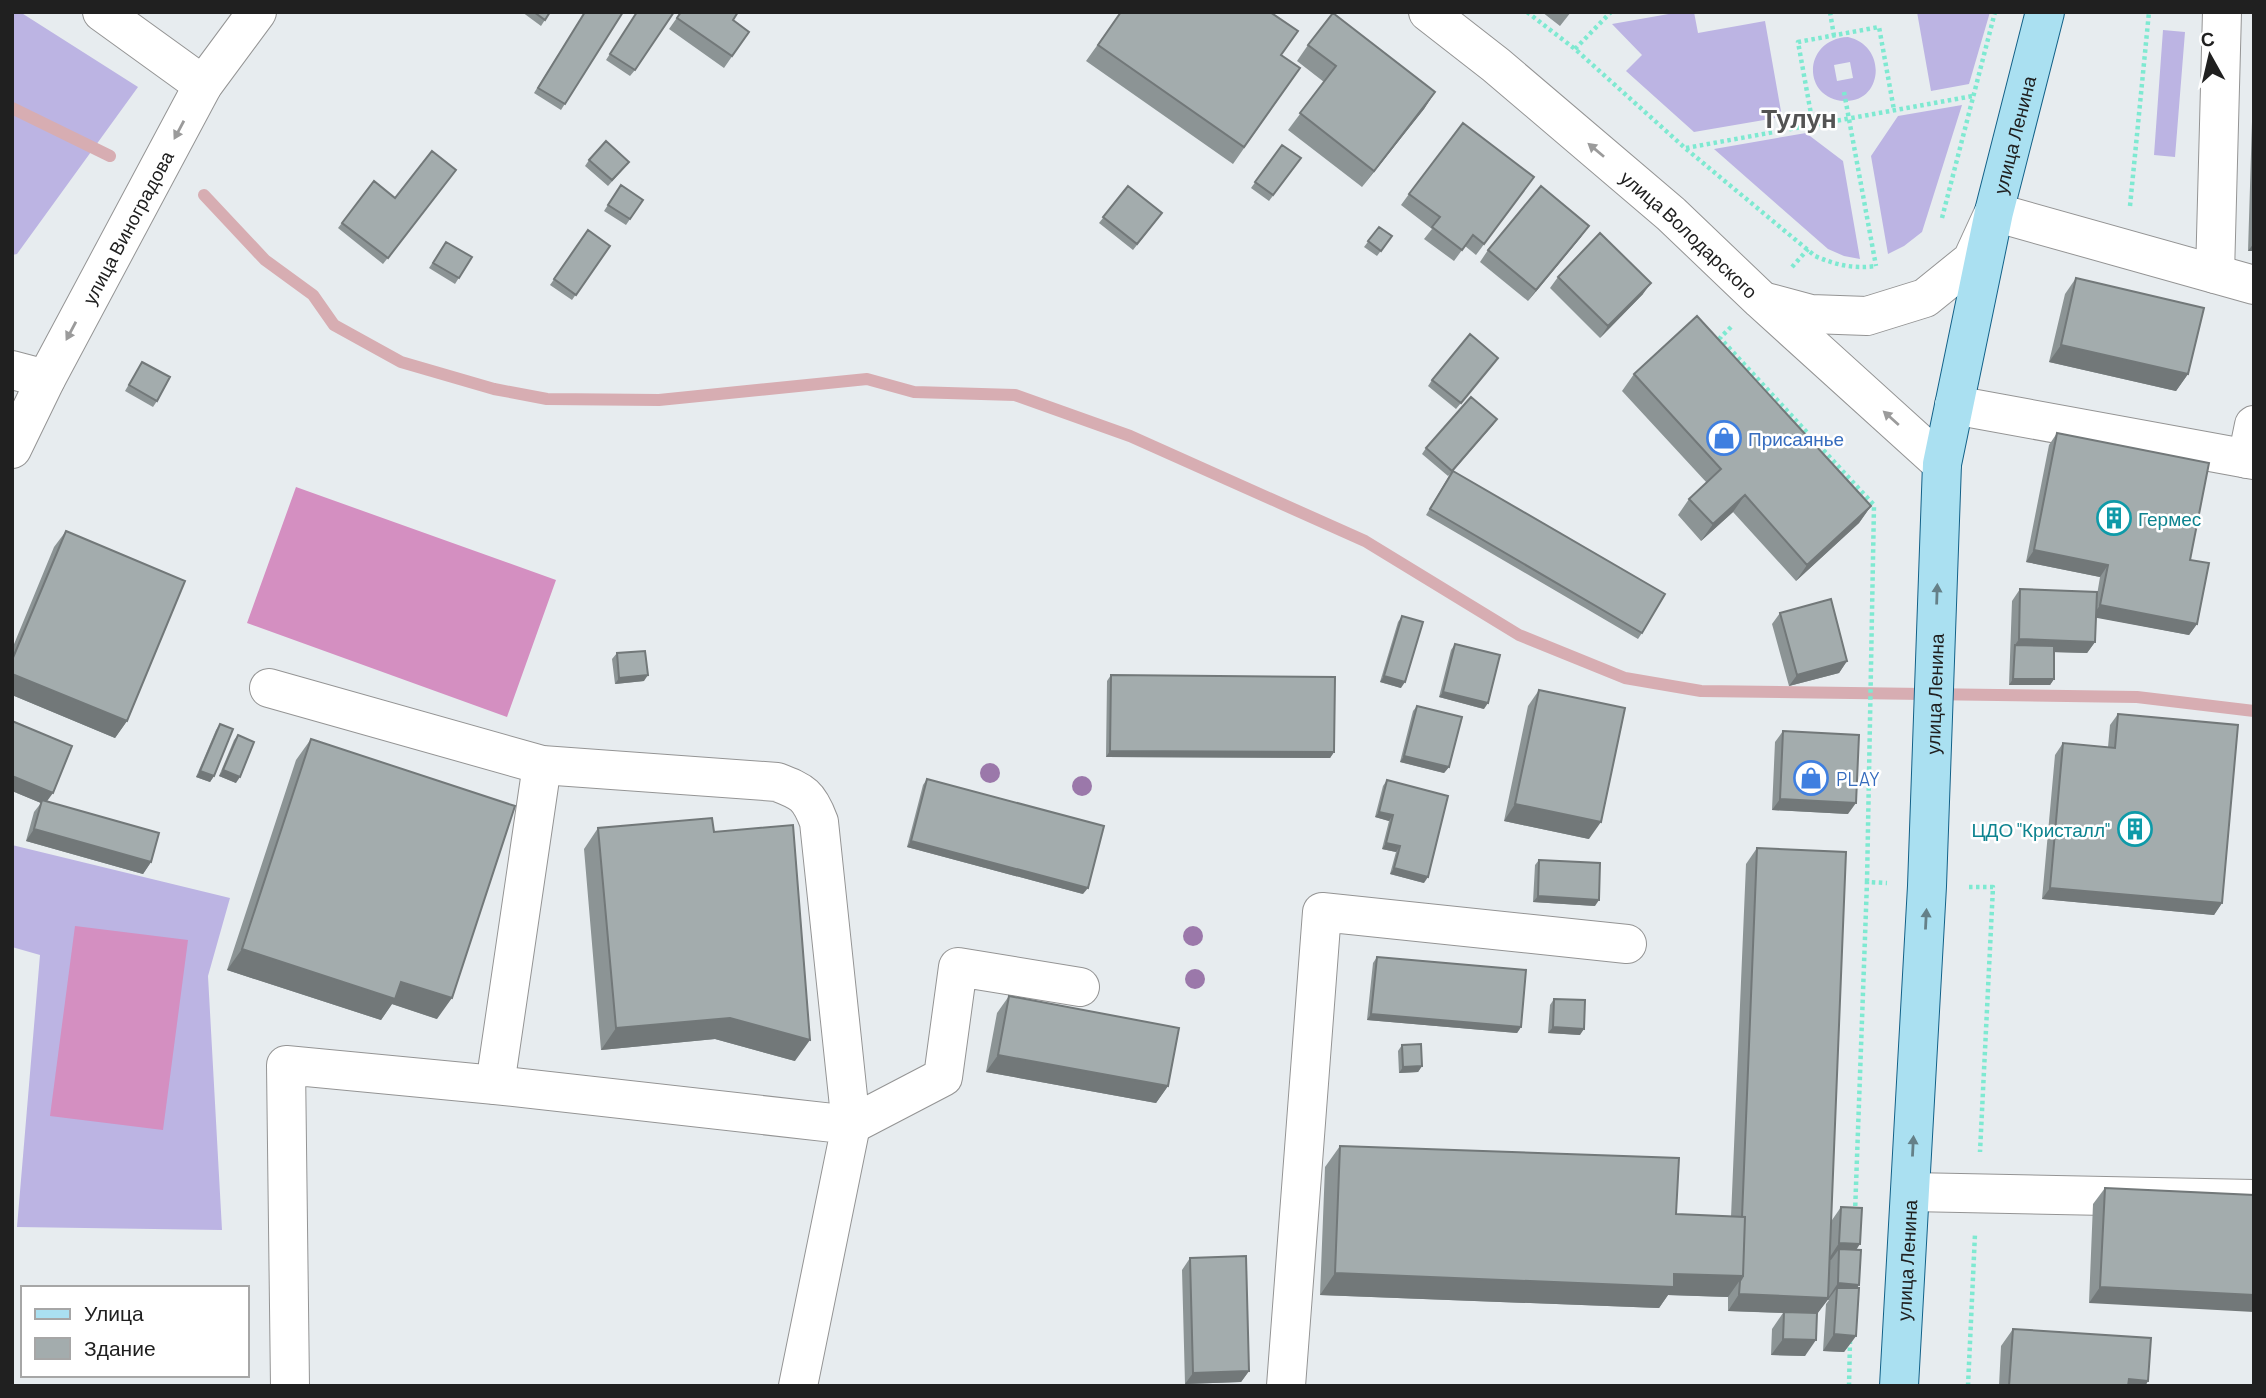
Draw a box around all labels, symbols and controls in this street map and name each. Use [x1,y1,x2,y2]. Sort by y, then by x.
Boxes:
north arrow [2175,21,2245,91]
text: С [2199,26,2216,51]
street label: улица Ленина [1988,73,2040,196]
district label: Тулун [1761,102,1837,133]
one-way arrow [173,121,185,140]
one-way arrow [1587,143,1604,158]
street label: улица Виноградова [77,146,178,308]
street label: улица Володарского [1616,165,1763,303]
one-way arrow [66,321,77,341]
one-way arrow [1882,410,1900,426]
shop icon: Присаянье [1705,419,1743,457]
place label: Присаянье [1748,427,1844,450]
building icon: Гермес [2095,499,2133,537]
place label: Гермес [2138,507,2201,530]
one-way arrow [1932,583,1943,605]
street label: улица Ленина [1920,632,1947,755]
shop icon: PLAY [1792,759,1830,797]
place label: PLAY [1836,767,1880,790]
building icon: ЦДО "Кристалл" [2116,810,2154,848]
place label: ЦДО "Кристалл" [1972,818,2110,841]
one-way arrow [1920,908,1931,930]
one-way arrow [1908,1135,1919,1157]
street label: улица Ленина [1891,1199,1921,1321]
legend [21,1286,248,1377]
text: Улица [84,1300,144,1325]
text: Здание [84,1335,156,1360]

